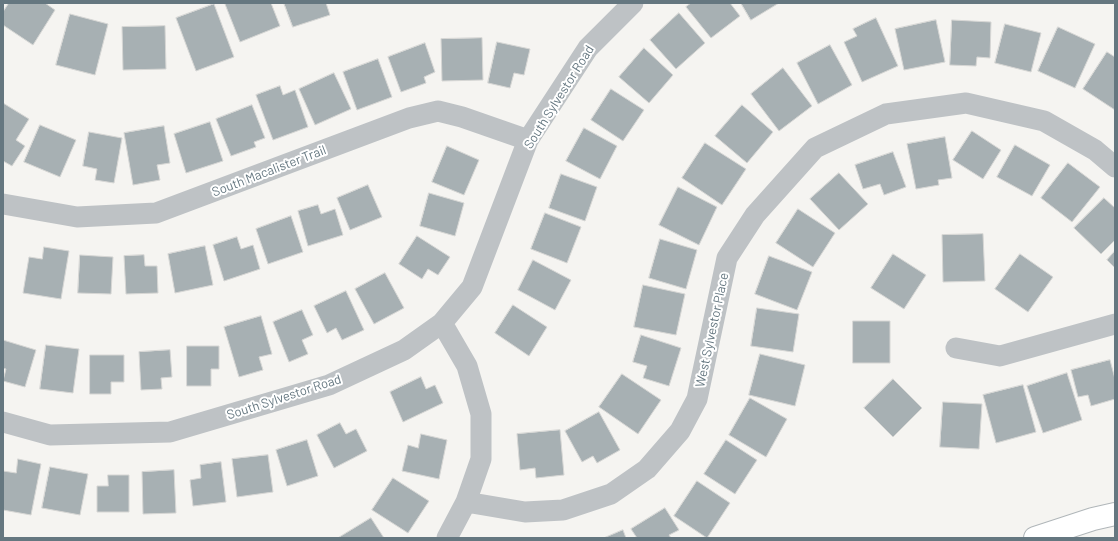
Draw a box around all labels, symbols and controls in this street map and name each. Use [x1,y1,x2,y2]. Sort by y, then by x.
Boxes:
street label: South Sylvestor Road [521,42,597,152]
street label: South Macalister Trail [210,142,328,200]
street label: West Sylvestor Place [692,271,732,389]
street label: South Sylvestor Road [225,371,343,423]

